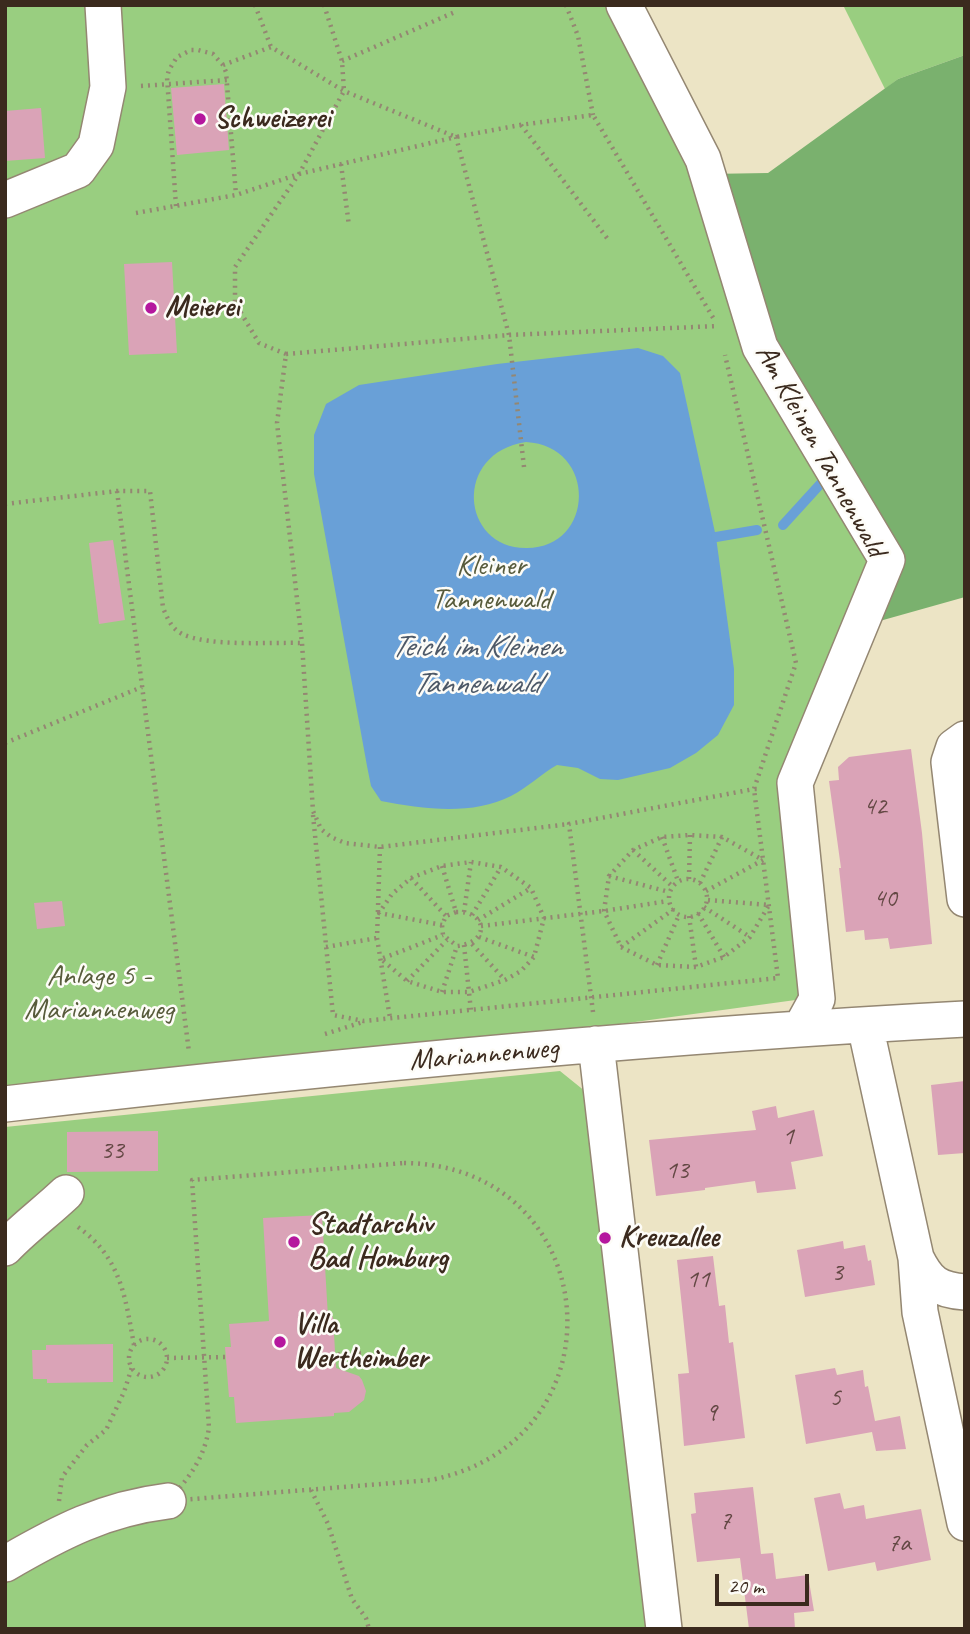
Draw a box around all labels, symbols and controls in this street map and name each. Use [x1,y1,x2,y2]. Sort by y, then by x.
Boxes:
place label: Schweizerei [214,101,331,137]
marker: Schweizerei [192,111,208,127]
place label: Meierei [165,290,239,326]
marker: Meierei [143,300,159,316]
street label: Am Kleinen Tannenwald [747,338,893,564]
park label: Kleiner Tannenwald [431,548,551,618]
water label: Teich im Kleinen Tannenwald [391,629,561,704]
house number: 42 [863,791,887,823]
house number: 40 [873,883,897,915]
park label: Anlage 5 - Mariannenweg [24,958,174,1028]
street label: Mariannenweg [408,1031,560,1079]
house number: 1 [782,1121,794,1153]
house number: 33 [100,1135,124,1167]
house number: 13 [665,1155,689,1187]
place label: Stadtarchiv Bad Homburg [308,1207,448,1278]
place label: Kreuzallee [619,1220,719,1256]
marker: Kreuzallee [597,1230,613,1246]
marker: Stadtarchiv Bad Homburg [286,1234,302,1250]
house number: 3 [831,1257,843,1289]
house number: 11 [686,1264,710,1296]
place label: Villa Wertheimber [294,1307,428,1378]
marker: Villa Wertheimber [272,1334,288,1350]
house number: 5 [829,1382,841,1414]
house number: 9 [705,1397,717,1429]
house number: 7 [719,1506,731,1538]
house number: 7a [887,1528,911,1560]
scale bar [718,1560,813,1604]
text: 20 m [728,1573,764,1599]

